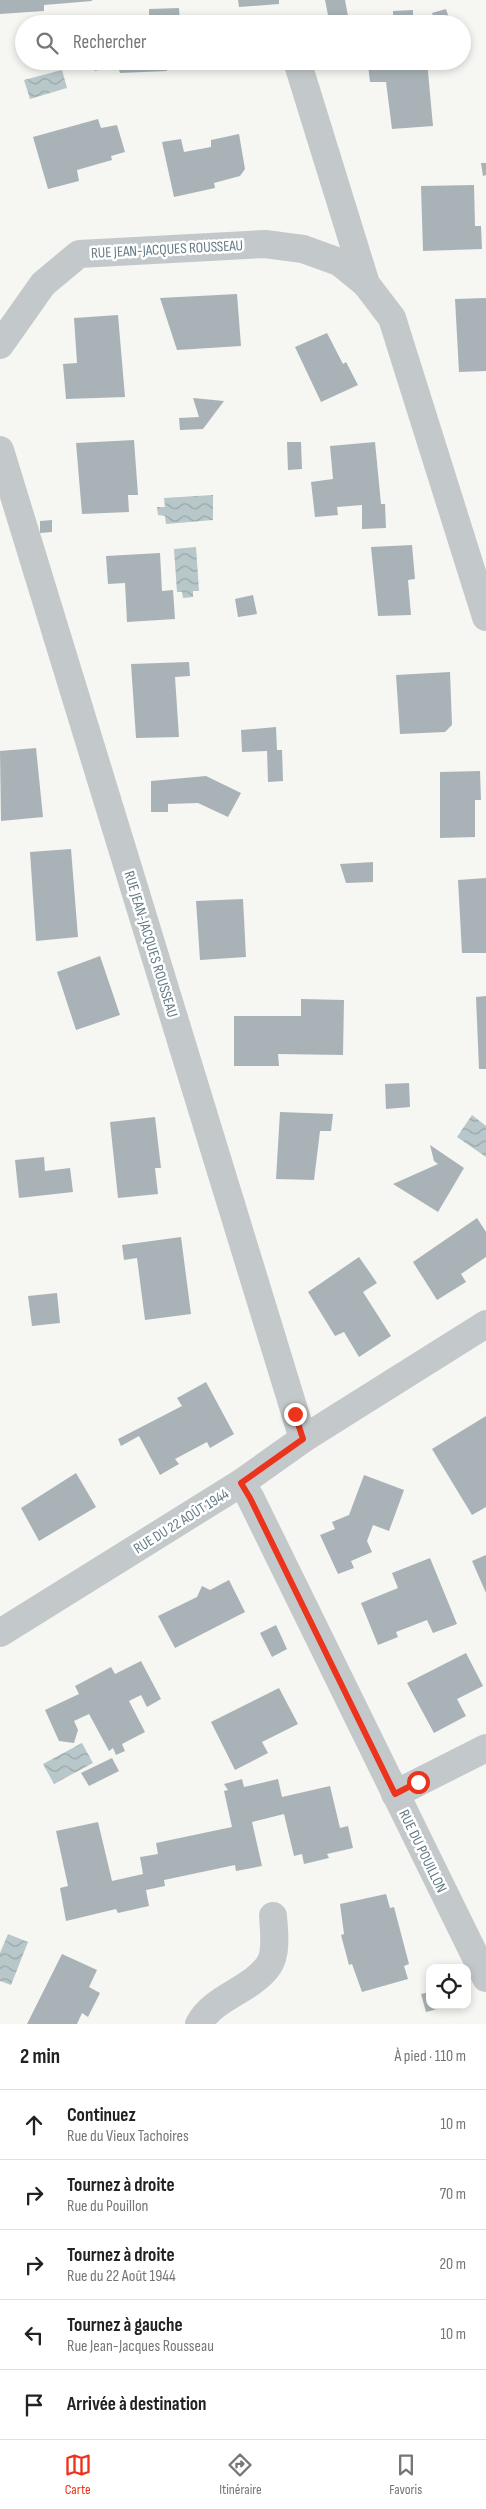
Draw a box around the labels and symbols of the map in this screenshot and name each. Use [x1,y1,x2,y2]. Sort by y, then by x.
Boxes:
street label: RUE JEAN-JACQUES ROUSSEAU [91,236,244,263]
street label: RUE JEAN-JACQUES ROUSSEAU [119,869,182,1020]
route end [284,1403,307,1426]
street label: RUE DU 22 AOÛT 1944 [130,1485,232,1558]
route start [407,1771,430,1794]
street label: RUE DU POUILLON [394,1807,451,1896]

